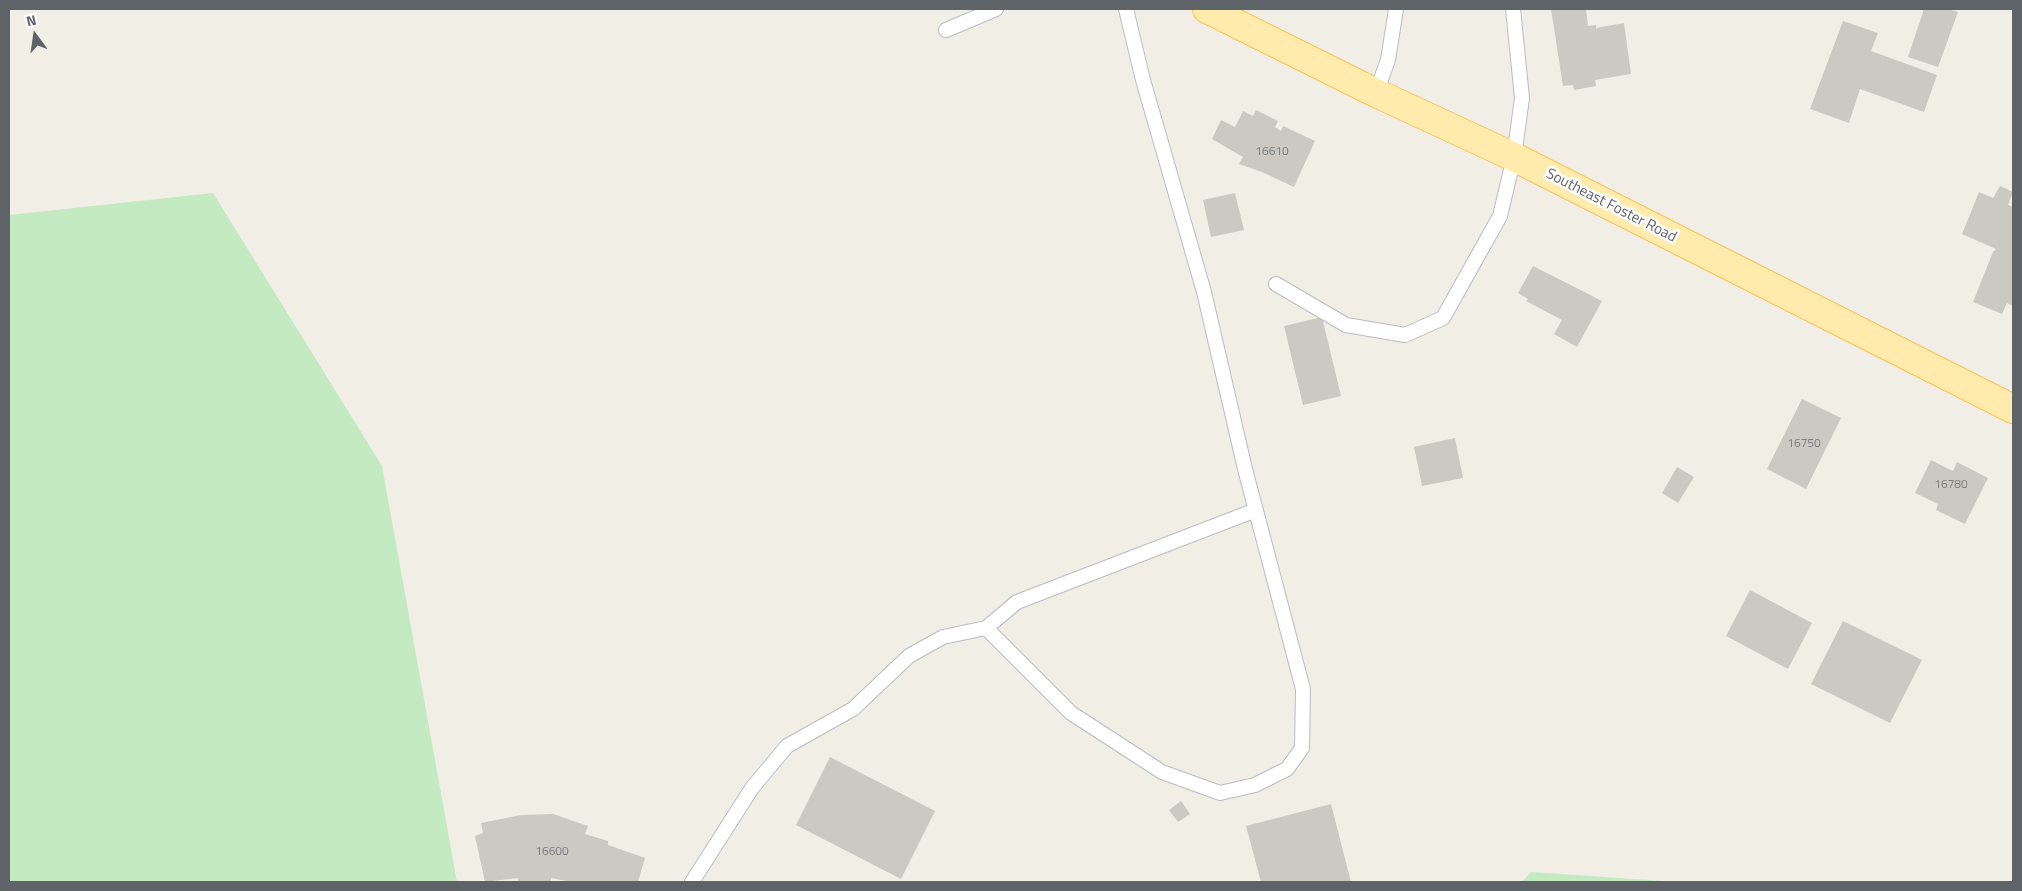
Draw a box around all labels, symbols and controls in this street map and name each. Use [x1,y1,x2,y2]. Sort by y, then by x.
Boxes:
text: N [24,9,38,31]
north arrow [10,10,60,60]
house number: 16610 [1255,145,1289,159]
street label: Southeast Foster Road [1543,165,1679,247]
house number: 16750 [1787,437,1821,451]
house number: 16780 [1934,478,1968,492]
house number: 16600 [535,845,569,859]

